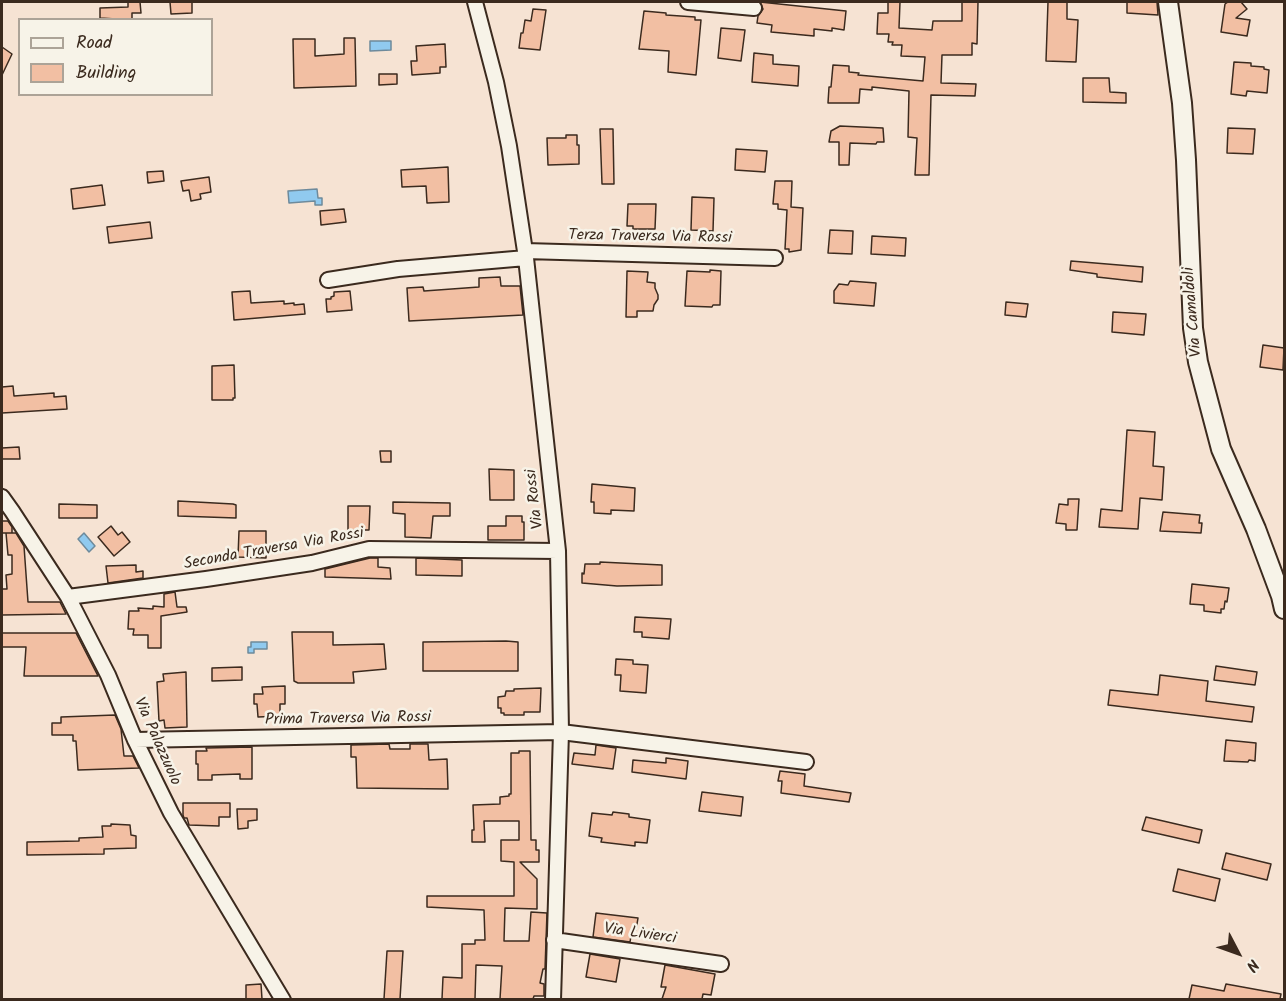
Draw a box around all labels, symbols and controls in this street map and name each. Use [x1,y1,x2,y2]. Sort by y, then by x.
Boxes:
legend [18,18,213,96]
text: Road [76,29,112,58]
text: Building [76,59,136,88]
street label: Terza Traversa Via Rossi [568,227,732,249]
street label: Via Camaldoli [1180,266,1208,358]
street label: Via Rossi [523,468,549,530]
street label: Seconda Traversa Via Rossi [183,525,365,575]
street label: Via Palazzuolo [128,695,184,789]
street label: Prima Traversa Via Rossi [265,709,431,731]
street label: Via Livierci [603,920,677,950]
north arrow [1208,923,1268,983]
text: N [1239,953,1265,977]

